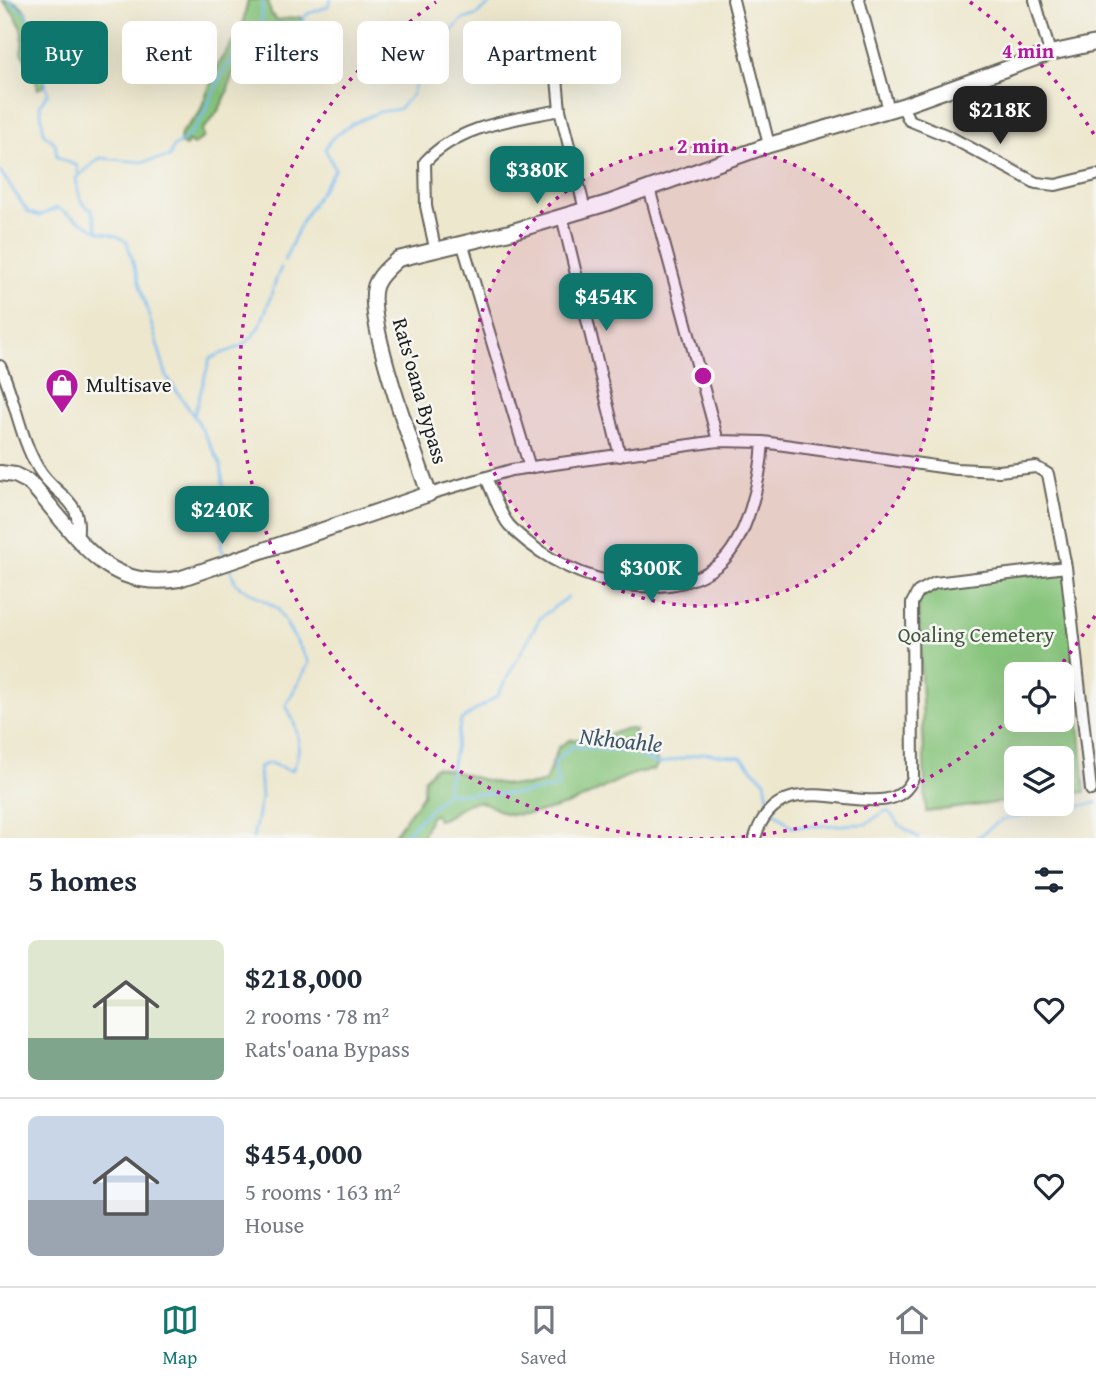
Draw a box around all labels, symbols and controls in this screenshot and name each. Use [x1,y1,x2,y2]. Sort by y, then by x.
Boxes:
chip: Buy [21,21,108,84]
chip: Rent [122,21,217,84]
chip: Filters [231,21,343,84]
chip: New [357,21,449,84]
chip: Apartment [463,21,621,84]
text: 4 min [1002,35,1055,66]
pin: $218K [951,86,1049,146]
text: $218K [969,92,1031,125]
text: 2 min [677,130,730,161]
pin: $380K [488,146,586,206]
text: $380K [506,152,568,185]
pin: $454K [557,274,655,333]
text: $454K [575,279,637,312]
street label: Rats'oana Bypass [385,314,456,467]
centre of rings [691,364,715,388]
shop icon: Multisave [43,366,81,415]
place label: Multisave [86,369,172,400]
pin: $240K [173,486,271,546]
text: $240K [191,492,253,525]
pin: $300K [602,544,700,604]
text: $300K [620,550,682,583]
park label: Qoaling Cemetery [898,619,1055,650]
map controls [1004,662,1074,816]
button: locate [1004,662,1074,732]
water label: Nkhoahle [577,719,664,760]
button: layers [1004,746,1074,816]
text: 5 homes [28,858,137,902]
icon: filters [1030,861,1068,899]
text: $218,000 [245,955,362,999]
icon: home [84,968,168,1052]
icon: heart [1030,991,1068,1029]
text: 2 rooms · 78 m² [245,999,389,1032]
text: Rats'oana Bypass [245,1032,410,1065]
text: $454,000 [245,1131,362,1175]
icon: home [84,1144,168,1228]
icon: heart [1030,1167,1068,1205]
text: 5 rooms · 163 m² [245,1175,400,1208]
text: House [245,1208,304,1241]
tab: Map [161,1301,199,1371]
tab: Saved [521,1301,567,1371]
tab: Home [888,1301,935,1371]

